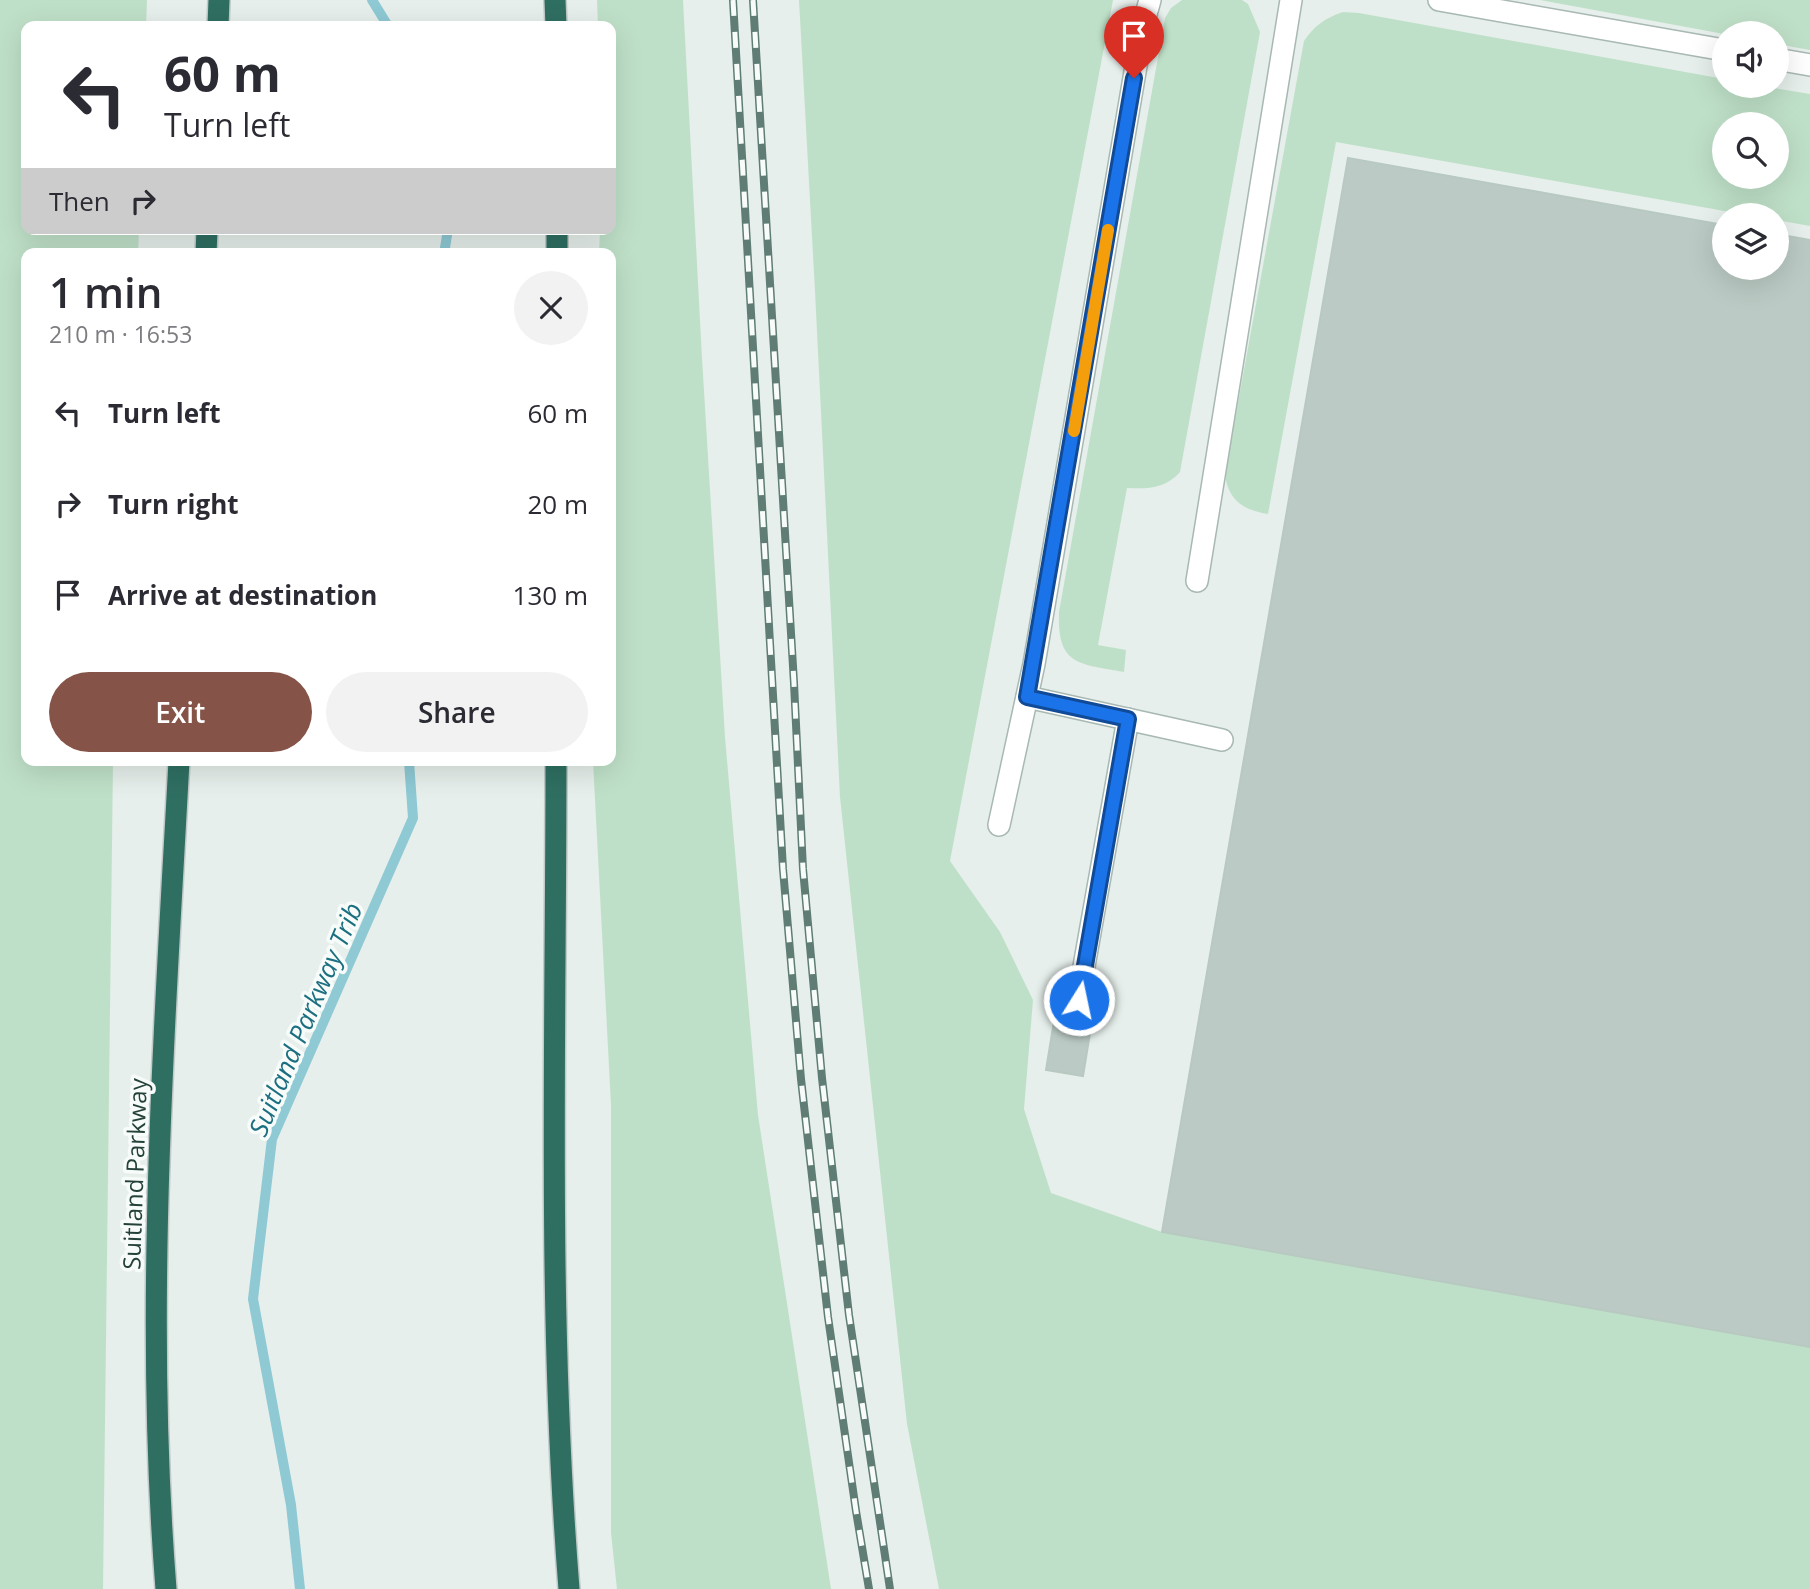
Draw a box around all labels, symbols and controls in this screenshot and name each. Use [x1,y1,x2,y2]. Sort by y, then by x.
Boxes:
pin [1104,6,1164,78]
icon: arrive [1115,17,1153,55]
map controls [1712,21,1789,280]
button: sound [1712,21,1789,98]
text: 60 m [164,40,281,106]
icon: left [49,49,140,140]
text: Turn left [164,103,290,146]
button: search [1712,112,1789,189]
icon: right [124,182,162,220]
text: Then [49,183,110,219]
button: layers [1712,203,1789,280]
text: 1 min [49,263,162,320]
button: close [514,271,588,345]
text: 210 m · 16:53 [49,318,192,350]
icon: left [49,394,87,432]
text: Turn left [108,395,220,431]
text: 60 m [527,395,588,431]
icon: right [49,485,87,523]
text: Turn right [108,486,239,522]
text: 20 m [527,486,588,522]
icon: arrive [49,576,87,614]
text: Arrive at destination [108,577,377,613]
text: 130 m [513,577,588,613]
button: Exit [49,672,312,752]
button: Share [326,672,588,752]
water label: Suitland Parkway Trib [239,897,371,1141]
position arrow [1042,963,1116,1037]
street label: Suitland Parkway [114,1077,154,1270]

